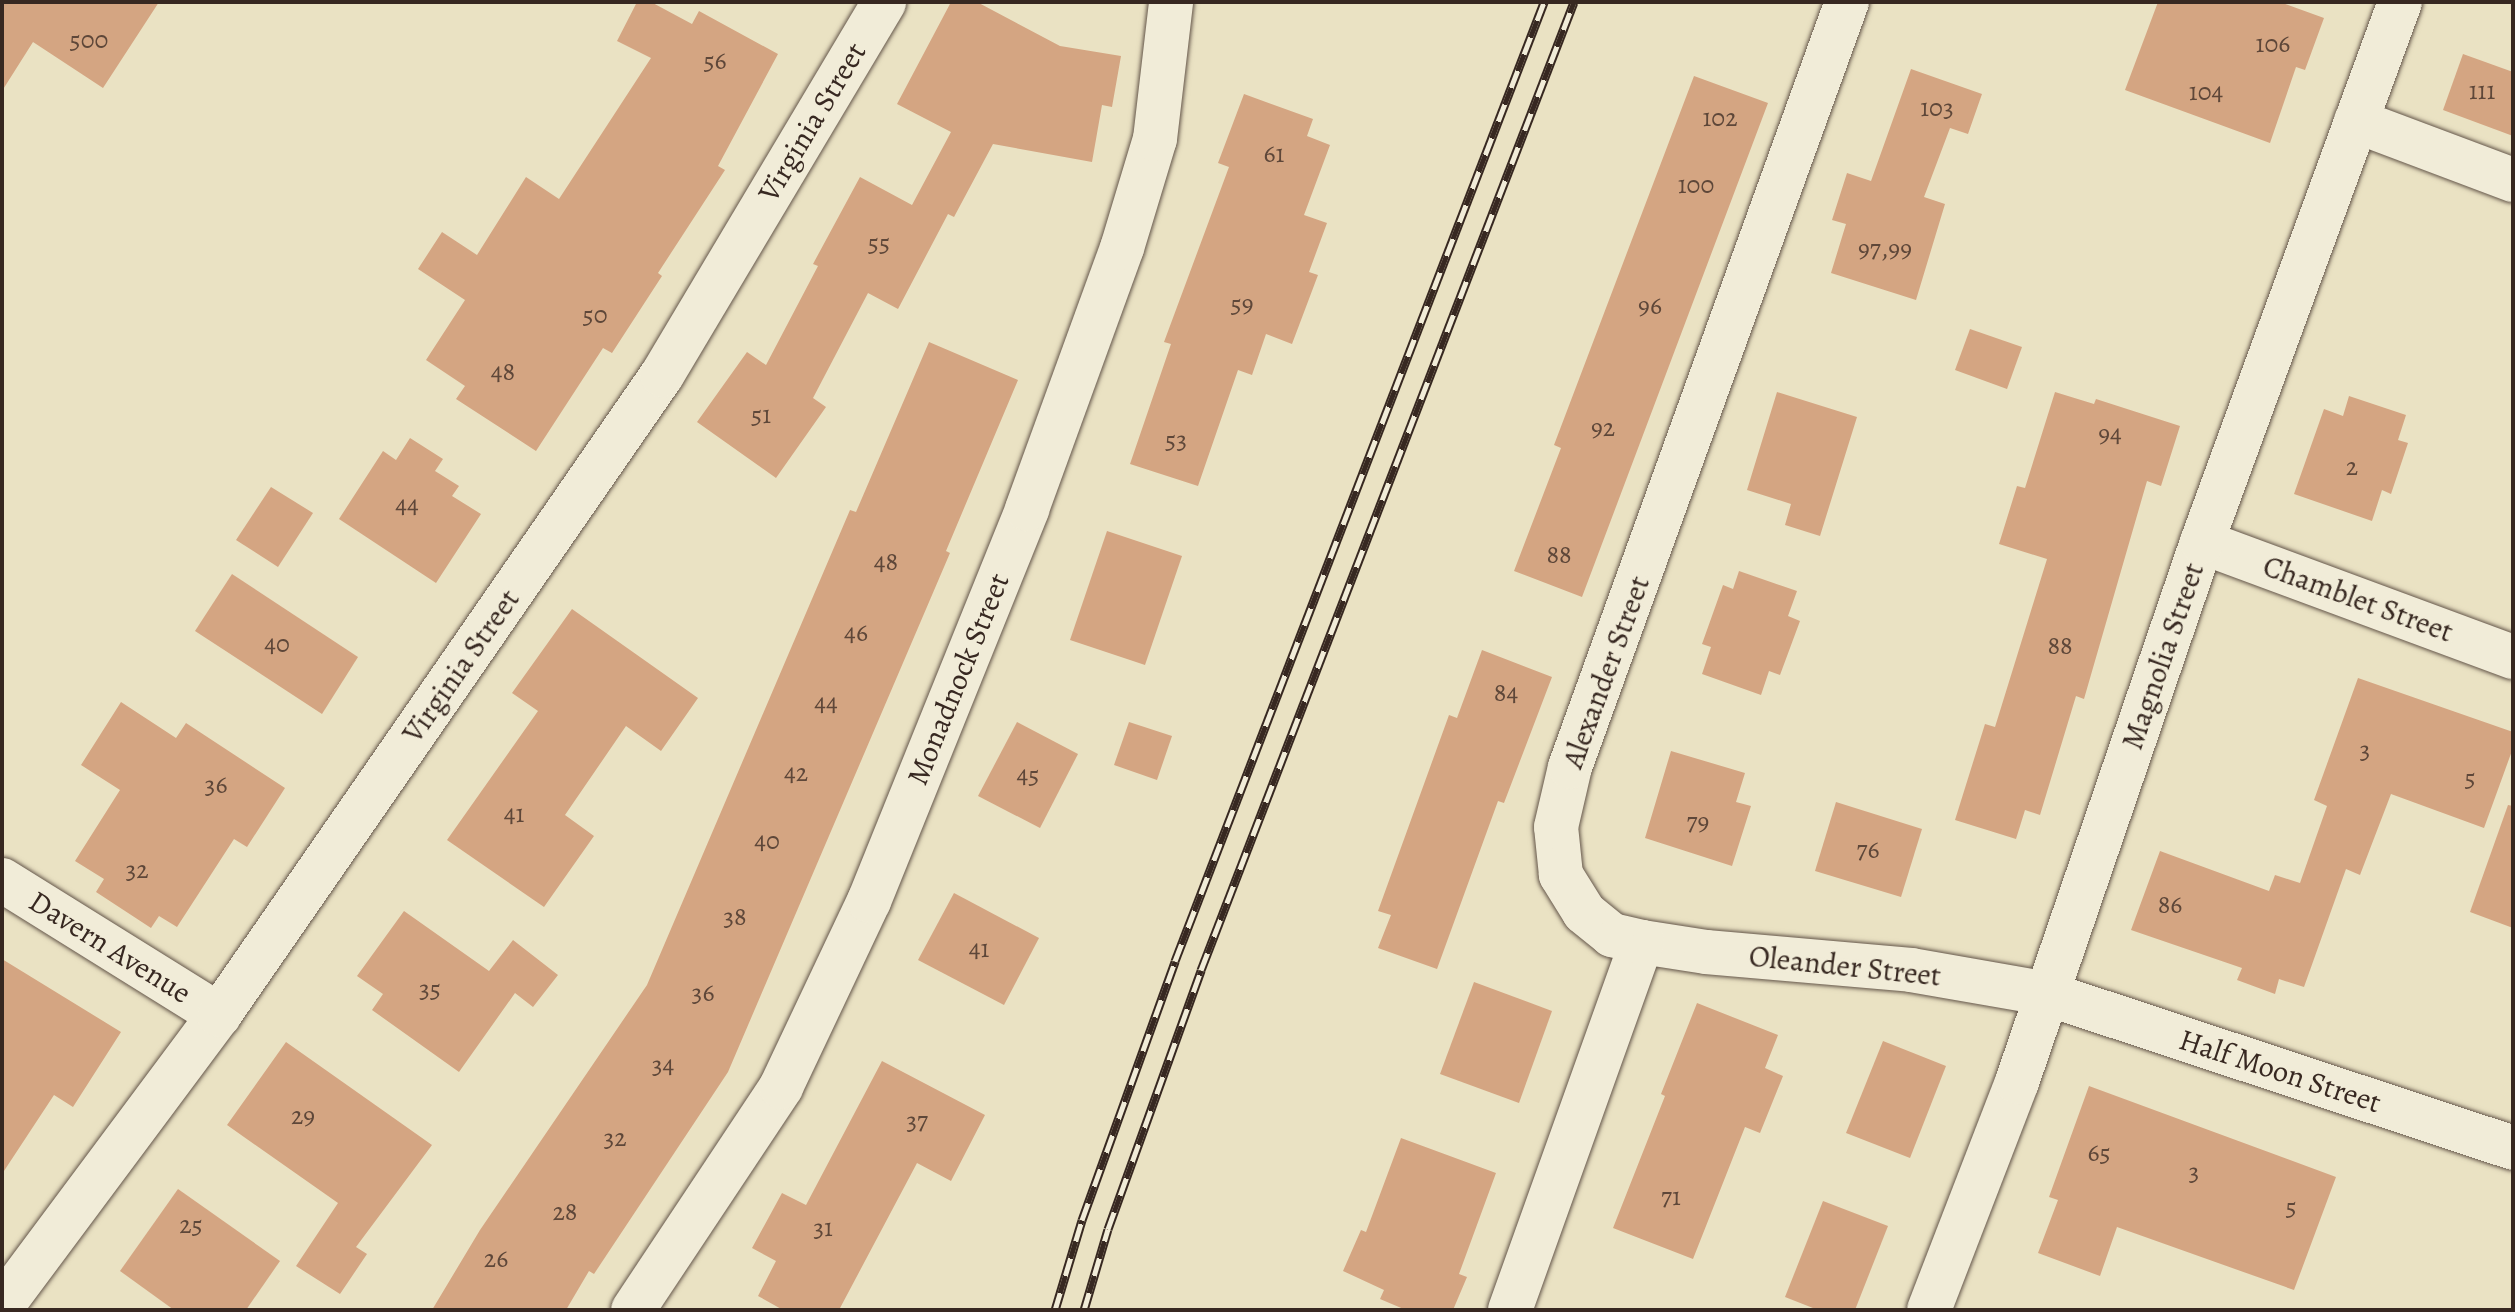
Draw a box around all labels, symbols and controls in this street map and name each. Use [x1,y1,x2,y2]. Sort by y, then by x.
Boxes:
house number: 500 [70,24,108,56]
house number: 106 [2256,28,2290,60]
street label: Virginia Street [750,36,874,208]
house number: 56 [703,45,727,77]
house number: 111 [2469,75,2495,107]
house number: 104 [2189,76,2223,108]
house number: 103 [1920,92,1954,124]
house number: 102 [1702,102,1738,134]
house number: 61 [1264,138,1284,170]
house number: 100 [1678,169,1714,201]
house number: 55 [868,227,890,259]
house number: 97,99 [1858,233,1912,265]
house number: 59 [1230,288,1254,320]
house number: 96 [1638,290,1662,322]
house number: 50 [582,299,608,331]
house number: 48 [491,356,515,388]
house number: 51 [751,399,771,431]
house number: 92 [1591,412,1615,444]
house number: 94 [2098,418,2122,450]
house number: 53 [1165,424,1187,456]
house number: 2 [2346,451,2358,483]
house number: 44 [395,489,419,521]
house number: 88 [1546,539,1572,571]
house number: 48 [874,546,898,578]
street label: Chamblet Street [2258,548,2458,650]
street label: Magnolia Street [2114,558,2212,754]
street label: Monadnock Street [899,568,1017,790]
street label: Alexander Street [1555,571,1657,773]
street label: Virginia Street [395,582,527,750]
house number: 46 [844,617,868,649]
house number: 40 [264,628,290,660]
house number: 88 [2047,630,2073,662]
house number: 84 [1494,677,1518,709]
house number: 44 [814,687,838,719]
house number: 3 [2360,734,2370,766]
house number: 42 [784,757,808,789]
house number: 45 [1017,759,1039,791]
house number: 5 [2464,762,2476,794]
house number: 36 [205,769,227,801]
house number: 41 [504,798,524,830]
house number: 79 [1687,806,1709,838]
house number: 40 [754,825,780,857]
house number: 76 [1857,834,1879,866]
house number: 32 [125,854,149,886]
street label: Davern Avenue [22,883,198,1011]
house number: 86 [2158,889,2182,921]
house number: 38 [723,901,747,933]
house number: 41 [969,933,989,965]
street label: Oleander Street [1747,938,1943,994]
house number: 35 [419,973,441,1005]
house number: 36 [692,977,714,1009]
street label: Half Moon Street [2175,1021,2385,1121]
house number: 34 [652,1049,674,1081]
house number: 29 [291,1100,315,1132]
house number: 37 [906,1105,928,1137]
house number: 32 [603,1122,627,1154]
house number: 65 [2087,1137,2111,1169]
house number: 3 [2189,1156,2199,1188]
house number: 71 [1661,1181,1681,1213]
house number: 5 [2285,1191,2297,1223]
house number: 28 [553,1196,577,1228]
house number: 25 [179,1209,203,1241]
house number: 31 [813,1212,833,1244]
house number: 26 [484,1243,508,1275]

